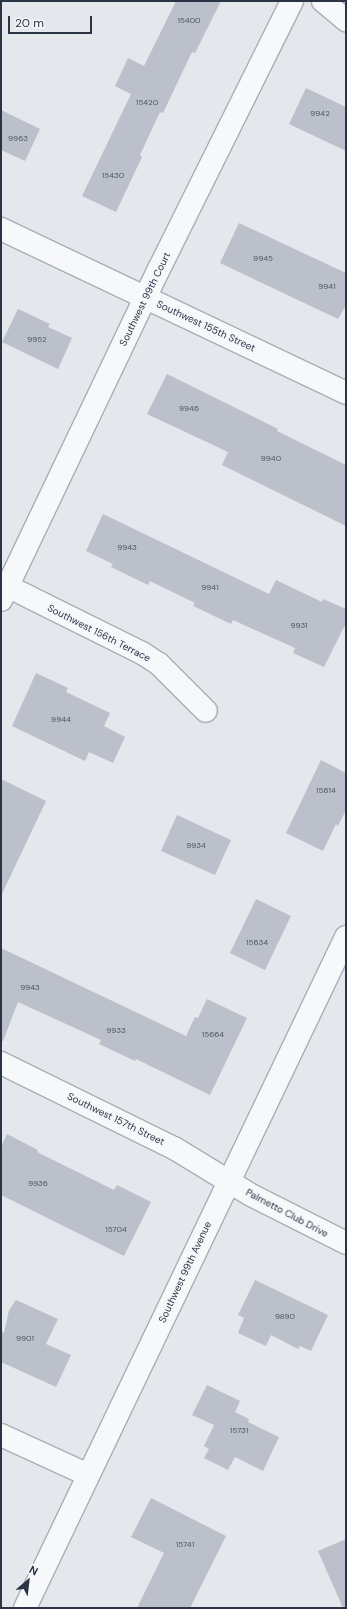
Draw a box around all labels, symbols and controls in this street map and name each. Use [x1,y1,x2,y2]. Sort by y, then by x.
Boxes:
scale bar [10,8,94,34]
text: 20 m [15,15,44,31]
house number: 15400 [177,16,201,26]
house number: 15420 [136,98,158,108]
house number: 9942 [310,109,330,119]
house number: 9963 [8,134,28,144]
house number: 15430 [102,171,124,181]
street label: Southwest 99th Court [117,250,173,348]
house number: 9945 [253,254,273,264]
house number: 9941 [318,282,336,292]
street label: Southwest 155th Street [155,298,257,354]
house number: 9952 [27,335,47,345]
house number: 9946 [179,404,199,414]
house number: 9940 [261,454,281,464]
house number: 9943 [117,543,137,553]
house number: 9941 [201,583,219,593]
street label: Southwest 156th Terrace [45,602,153,664]
house number: 9931 [291,621,307,631]
house number: 9944 [51,715,71,725]
house number: 15614 [316,786,336,796]
house number: 9934 [186,841,206,851]
house number: 15634 [246,938,268,948]
house number: 9943 [20,983,40,993]
house number: 9933 [106,1026,126,1036]
house number: 15664 [202,1030,224,1040]
street label: Southwest 157th Street [65,1090,167,1148]
house number: 9936 [28,1179,48,1189]
street label: Palmetto Club Drive [244,1186,330,1240]
street label: Southwest 99th Avenue [156,1219,214,1325]
house number: 15704 [105,1225,127,1235]
house number: 9890 [275,1312,295,1322]
house number: 9901 [16,1334,34,1344]
house number: 15731 [230,1426,248,1436]
house number: 15741 [176,1540,194,1550]
north arrow [8,1561,48,1601]
text: N [27,1562,40,1578]

